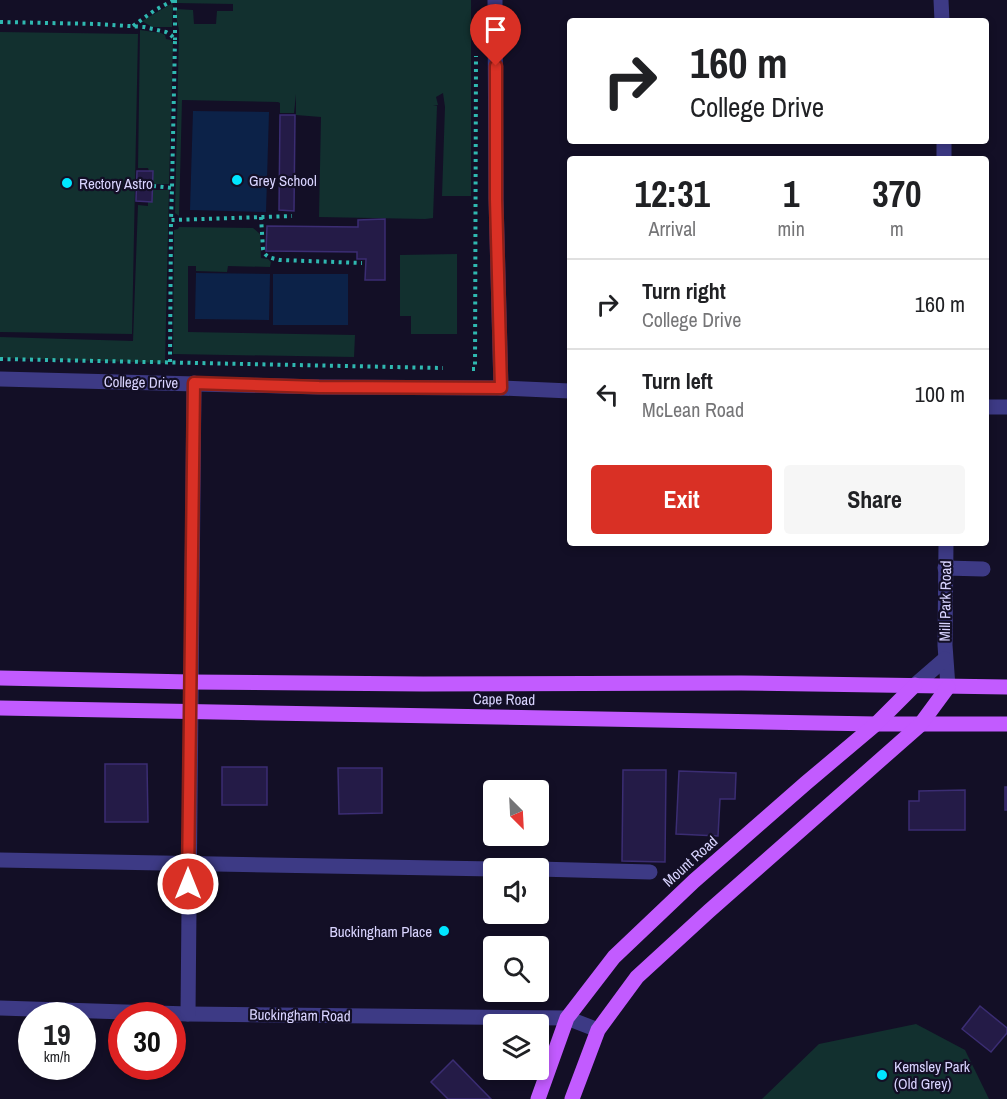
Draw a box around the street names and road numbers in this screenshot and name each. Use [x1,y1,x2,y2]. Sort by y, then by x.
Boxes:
street label: College Drive [104,371,179,393]
street label: Mill Park Road [934,560,956,642]
street label: Cape Road [473,688,535,710]
street label: Mount Road [658,831,722,891]
street label: Buckingham Road [249,1004,351,1026]

